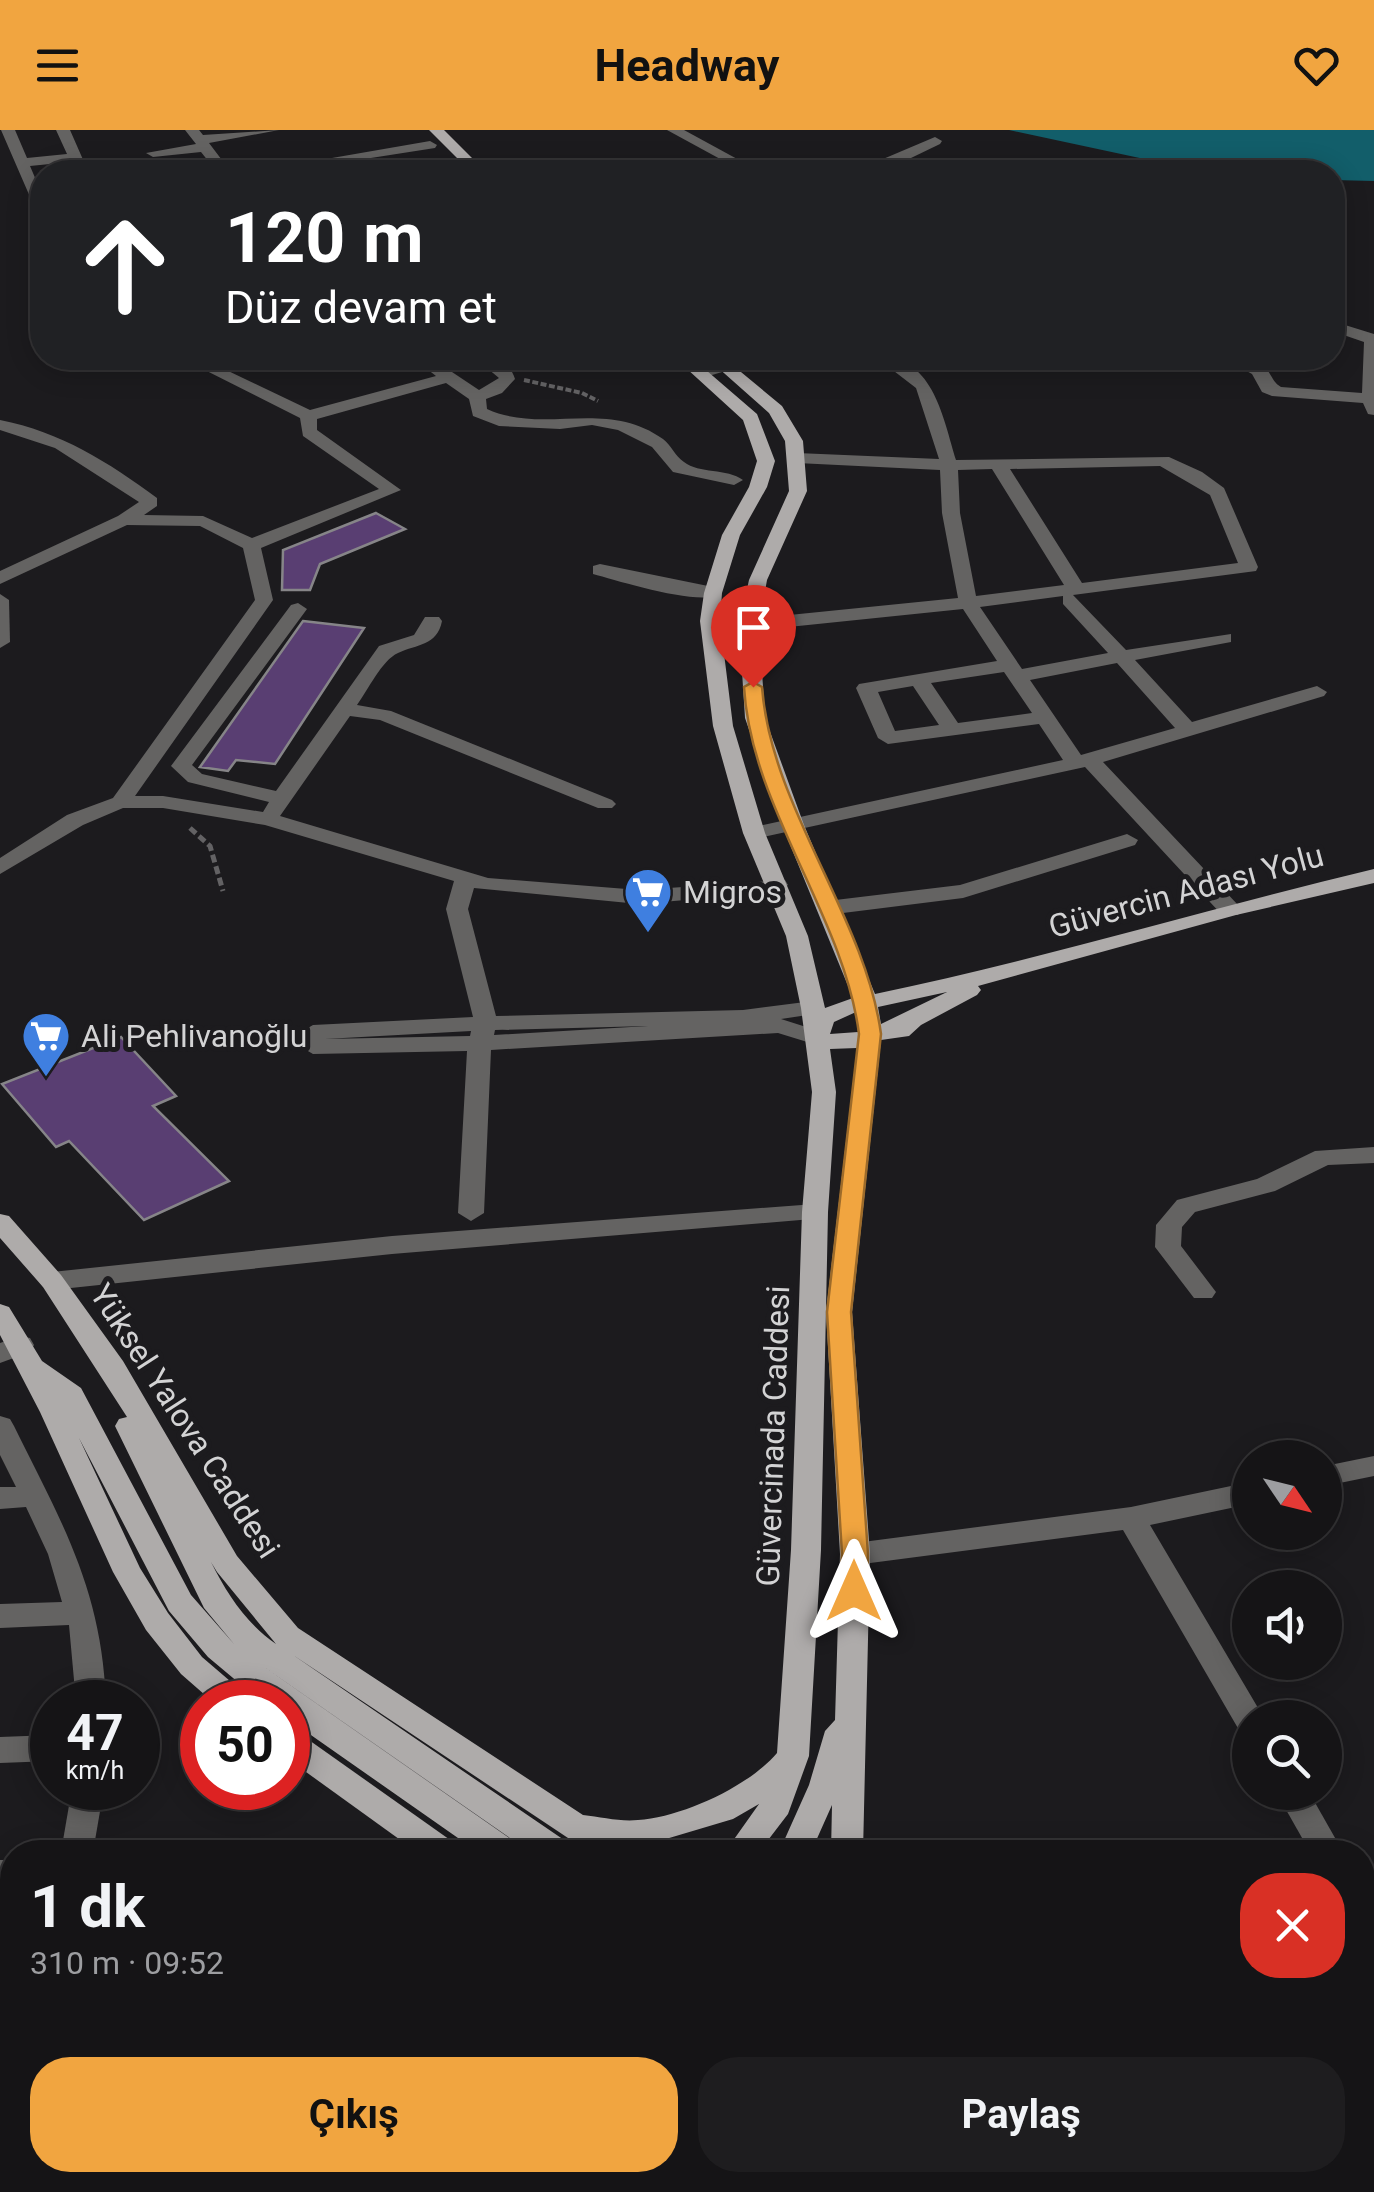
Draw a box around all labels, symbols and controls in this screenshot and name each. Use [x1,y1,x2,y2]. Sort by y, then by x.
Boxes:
icon: menu [30,38,85,93]
icon: heart [1289,38,1344,93]
text: Headway [595,39,779,92]
text: 120 m [225,197,424,279]
icon: ahead [60,200,190,330]
text: Düz devam et [225,281,497,334]
pin [711,585,796,688]
icon: arrive [726,600,781,655]
street label: Güvercin Adası Yolu [1044,836,1328,946]
supermarket icon: Migros [622,866,674,934]
place label: Migros [683,873,782,911]
supermarket icon: Ali Pehlivanoğlu [20,1010,72,1078]
place label: Ali Pehlivanoğlu [81,1017,308,1055]
street label: Yüksel Yalova Caddesi [82,1277,288,1565]
street label: Güvercinada Caddesi [749,1285,797,1587]
north arrow [1232,1440,1342,1550]
map controls [1232,1440,1342,1810]
position arrow [802,1539,906,1643]
button: sound [1232,1570,1342,1680]
speed limit sign: 50 [180,1680,310,1810]
button: search [1232,1700,1342,1810]
text: 47 [66,1704,124,1762]
text: km/h [66,1756,124,1785]
text: 1 dk [30,1871,145,1942]
button: close [1240,1873,1345,1978]
text: 310 m · 09:52 [30,1944,224,1982]
button: Çıkış [30,2057,678,2172]
button: Paylaş [698,2057,1345,2172]

